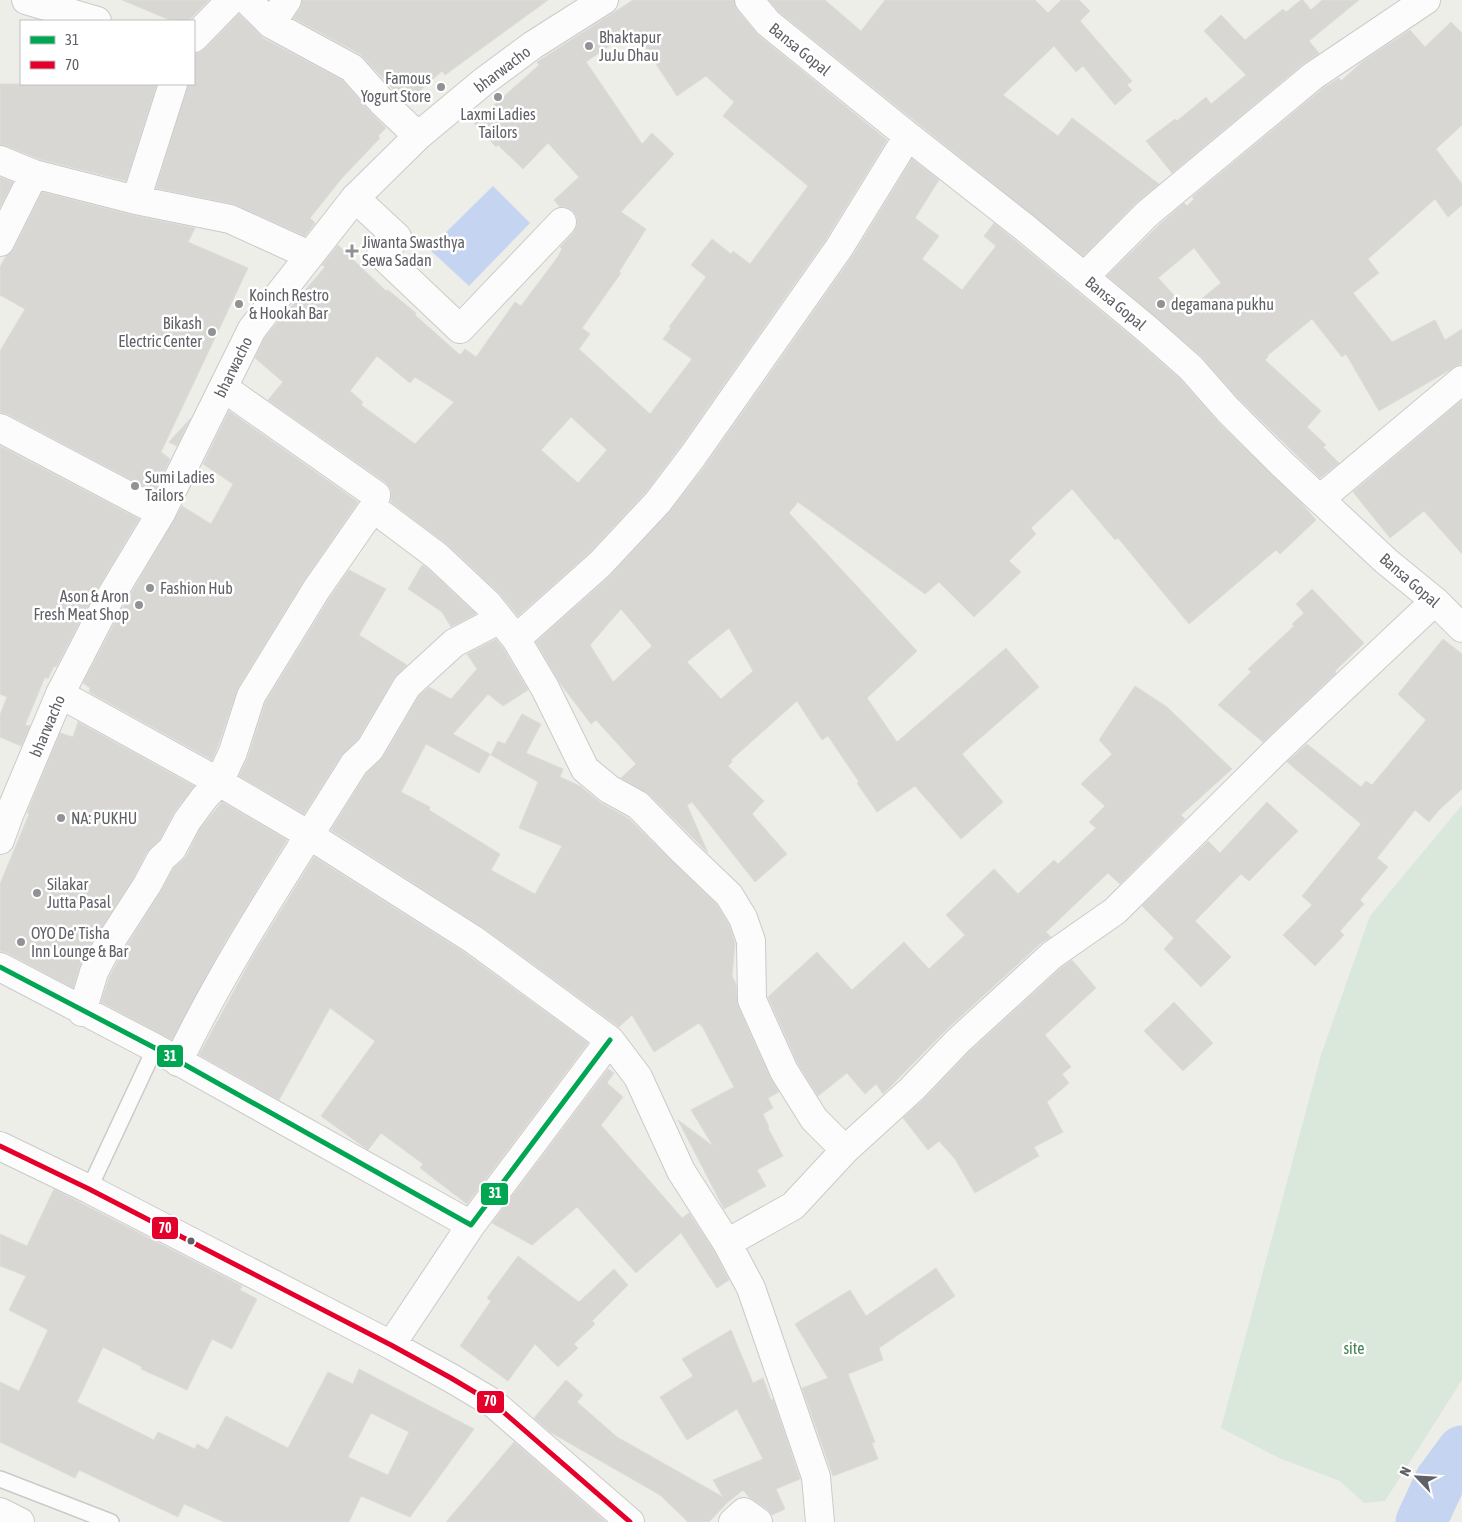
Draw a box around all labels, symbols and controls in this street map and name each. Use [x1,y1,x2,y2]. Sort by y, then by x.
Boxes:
street label: Bansa Gopal [765,19,835,80]
legend [20,20,195,85]
place label: Bhaktapur JuJu Dhau [599,28,661,64]
text: 31 [65,31,79,48]
marker: Bhaktapur JuJu Dhau [583,40,595,52]
street label: bharwacho [470,42,534,96]
text: 70 [65,56,79,73]
place label: Famous Yogurt Store [361,69,431,106]
marker: Famous Yogurt Store [435,81,447,93]
marker: Laxmi Ladies Tailors [492,91,504,103]
place label: Laxmi Ladies Tailors [460,105,536,141]
place label: Jiwanta Swasthya Sewa Sadan [362,233,465,269]
marker: Jiwanta Swasthya Sewa Sadan [346,245,358,257]
street label: Bansa Gopal [1081,273,1150,335]
place label: Koinch Restro & Hookah Bar [249,286,329,322]
place label: degamana pukhu [1171,295,1274,314]
marker: Koinch Restro & Hookah Bar [233,298,245,310]
marker: degamana pukhu [1155,298,1167,310]
place label: Bikash Electric Center [118,314,202,350]
marker: Bikash Electric Center [206,326,218,338]
street label: bharwacho [211,334,255,400]
place label: Sumi Ladies Tailors [145,468,215,504]
marker: Sumi Ladies Tailors [129,480,141,492]
street label: Bansa Gopal [1376,549,1444,612]
place label: Fashion Hub [160,579,233,597]
marker: Fashion Hub [144,582,156,594]
place label: Ason & Aron Fresh Meat Shop [33,587,129,624]
marker: Ason & Aron Fresh Meat Shop [133,599,145,611]
street label: bharwacho [26,692,68,760]
place label: NA: PUKHU [71,809,137,827]
marker: NA: PUKHU [55,812,67,824]
place label: Silakar Jutta Pasal [47,875,112,911]
marker: Silakar Jutta Pasal [31,887,43,899]
place label: OYO De' Tisha Inn Lounge & Bar [31,924,129,961]
marker: OYO De' Tisha Inn Lounge & Bar [15,936,27,948]
line badge: 31 [156,1044,184,1068]
text: 31 [163,1048,177,1064]
line badge: 31 [480,1182,509,1206]
text: 31 [488,1185,502,1201]
line badge: 70 [151,1216,179,1240]
text: 70 [158,1220,172,1236]
unlabelled marker [186,1236,196,1246]
park label: site [1343,1339,1365,1357]
line badge: 70 [476,1390,505,1414]
text: 70 [483,1393,497,1409]
north arrow [1392,1452,1442,1502]
text: N [1396,1464,1414,1479]

